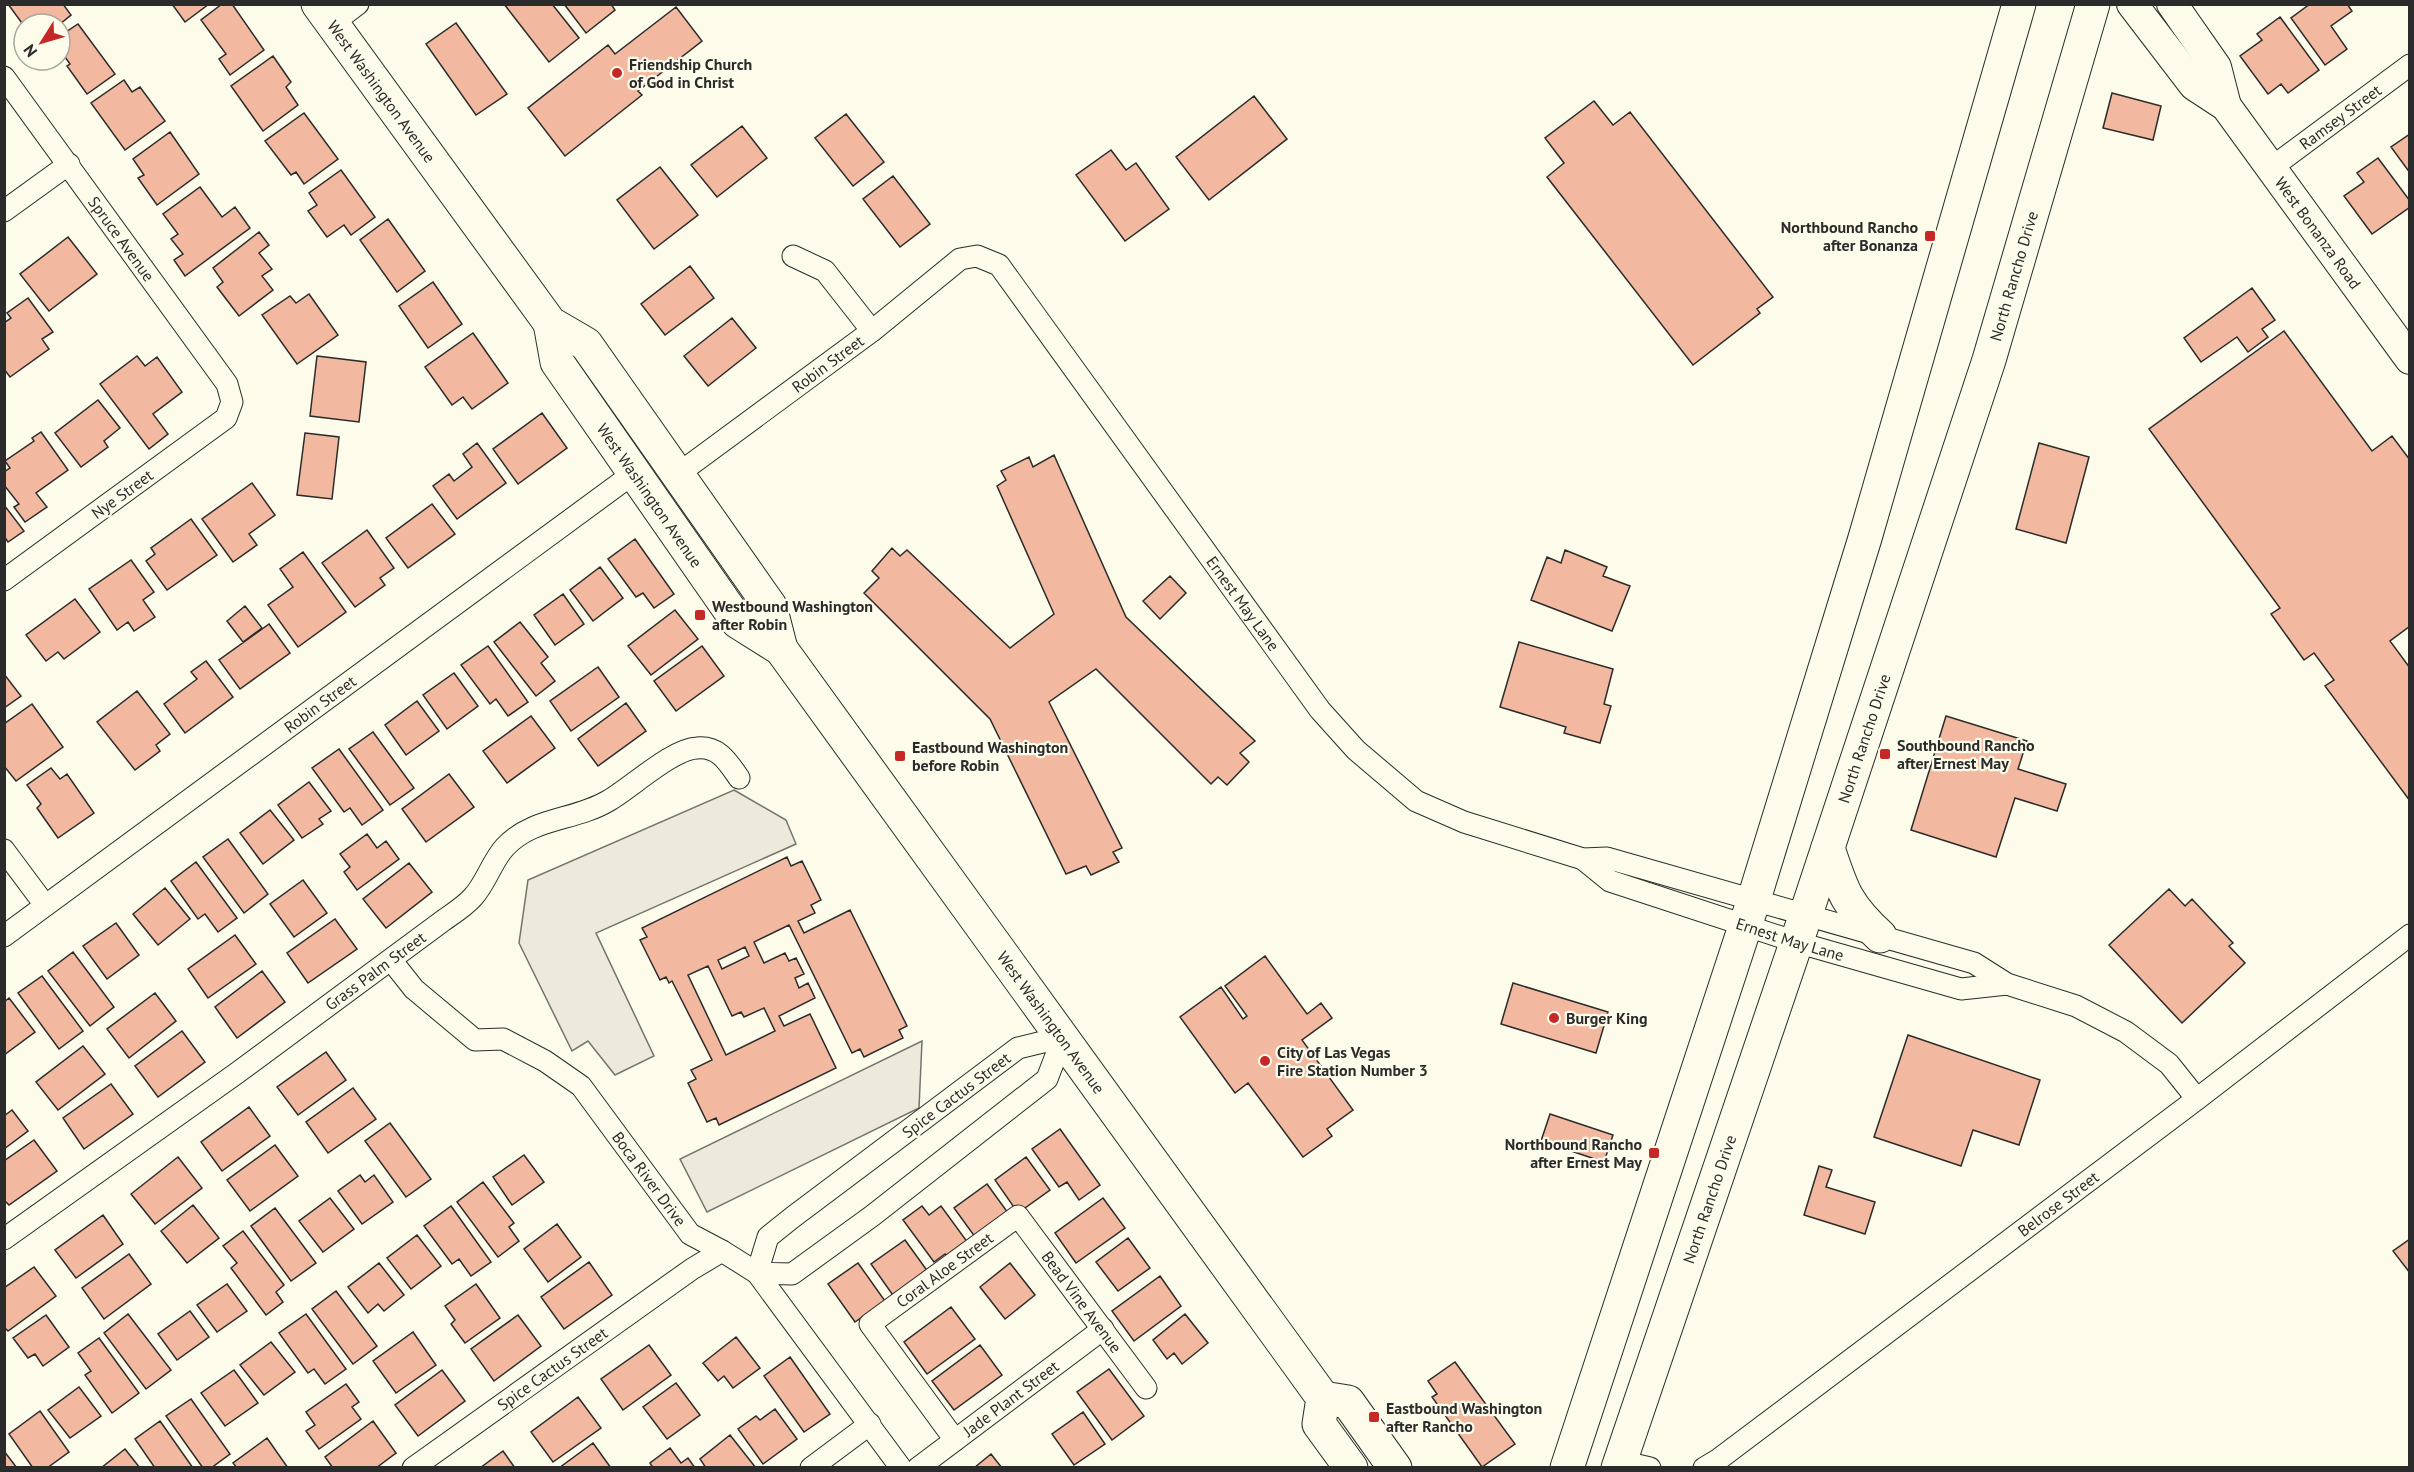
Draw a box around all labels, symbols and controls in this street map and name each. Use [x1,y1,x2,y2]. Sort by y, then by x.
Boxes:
north arrow [12,12,72,72]
street label: West Washington Avenue [323,16,440,166]
text: N [19,41,41,61]
place label: Friendship Church of God in Christ [629,54,752,92]
marker: Friendship Church of God in Christ [610,66,624,80]
street label: Ramsey Street [2295,80,2385,154]
street label: West Bonanza Road [2271,173,2366,293]
street label: Spruce Avenue [84,192,159,285]
street label: North Rancho Drive [1985,209,2042,343]
place label: Northbound Rancho after Bonanza [1781,217,1918,255]
marker: Northbound Rancho after Bonanza [1923,229,1937,243]
street label: Robin Street [788,330,868,397]
street label: West Washington Avenue [593,419,707,571]
street label: Nye Street [87,465,157,523]
street label: Ernest May Lane [1202,552,1284,655]
place label: Westbound Washington after Robin [712,596,873,634]
marker: Westbound Washington after Robin [693,608,707,622]
street label: Robin Street [280,671,360,737]
street label: North Rancho Drive [1833,671,1895,805]
place label: Southbound Rancho after Ernest May [1897,735,2035,773]
place label: Eastbound Washington before Robin [912,737,1068,775]
marker: Southbound Rancho after Ernest May [1878,747,1892,761]
marker: Eastbound Washington before Robin [893,749,907,763]
street label: Ernest May Lane [1733,913,1846,965]
street label: Grass Palm Street [321,927,430,1015]
street label: West Washington Avenue [993,947,1109,1097]
place label: Burger King [1566,1008,1648,1028]
marker: Burger King [1547,1011,1561,1025]
place label: City of Las Vegas Fire Station Number 3 [1277,1042,1428,1080]
street label: Spice Cactus Street [898,1047,1015,1142]
marker: City of Las Vegas Fire Station Number 3 [1258,1054,1272,1068]
street label: Boca River Drive [608,1128,691,1230]
street label: North Rancho Drive [1678,1132,1740,1266]
place label: Northbound Rancho after Ernest May [1505,1134,1642,1172]
marker: Northbound Rancho after Ernest May [1647,1146,1661,1160]
street label: Belrose Street [2014,1166,2103,1241]
street label: Coral Aloe Street [892,1227,997,1312]
street label: Bead Vine Avenue [1037,1247,1126,1357]
street label: Spice Cactus Street [493,1322,612,1415]
street label: Jade Plant Street [958,1356,1063,1441]
place label: Eastbound Washington after Rancho [1386,1398,1542,1436]
marker: Eastbound Washington after Rancho [1367,1410,1381,1424]

